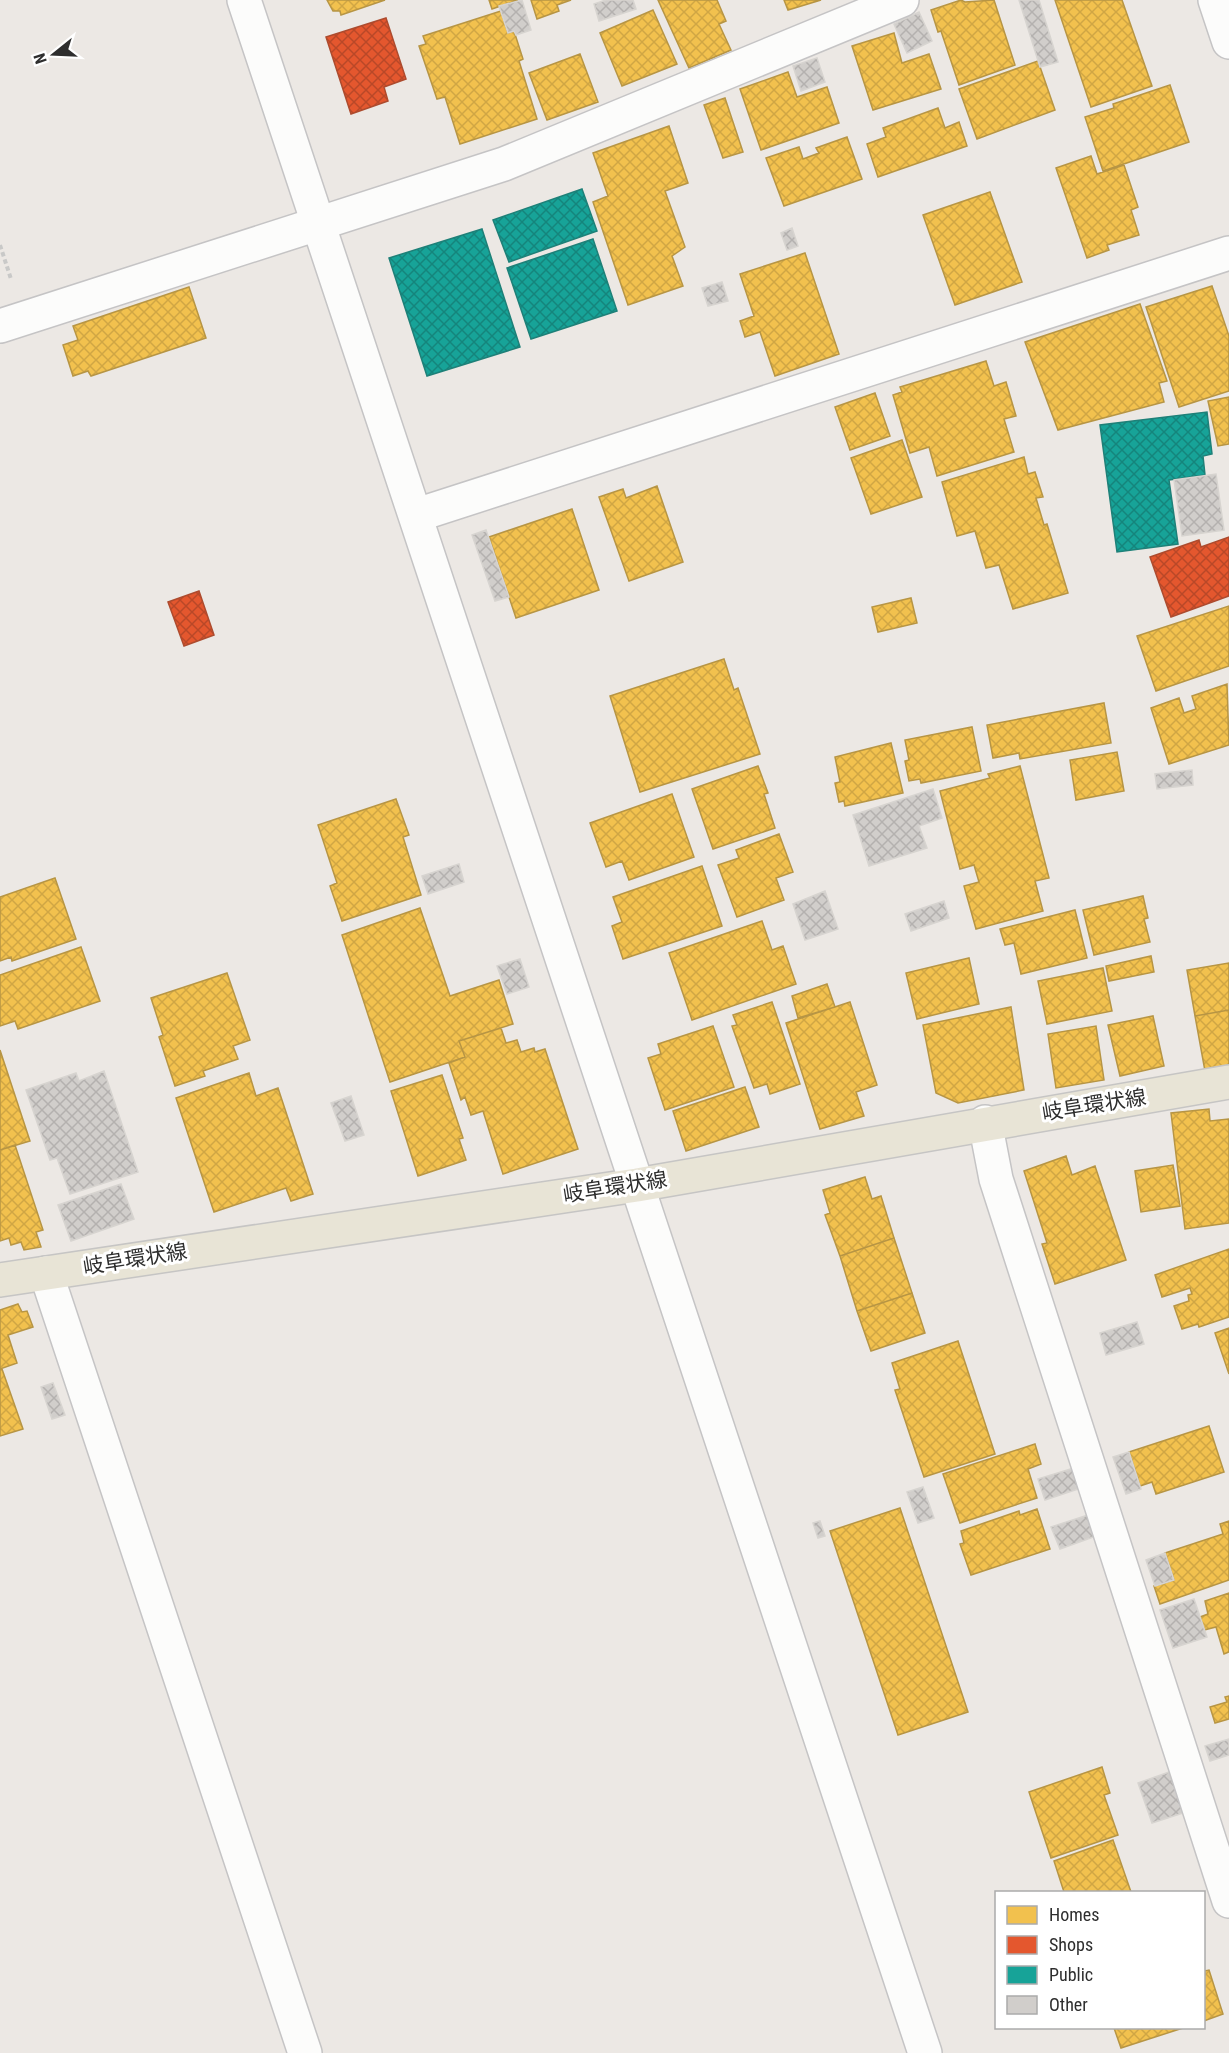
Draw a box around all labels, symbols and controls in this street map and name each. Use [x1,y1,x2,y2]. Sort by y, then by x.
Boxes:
north arrow [24,24,84,84]
text: N [30,51,51,66]
street label: 岐阜環状線 [1040,1085,1148,1125]
street label: 岐阜環状線 [561,1167,669,1207]
street label: 岐阜環状線 [81,1239,189,1279]
legend [995,1891,1205,2029]
text: Homes [1049,1904,1099,1925]
text: Shops [1049,1934,1093,1955]
text: Public [1049,1964,1093,1985]
text: Other [1049,1994,1088,2015]

